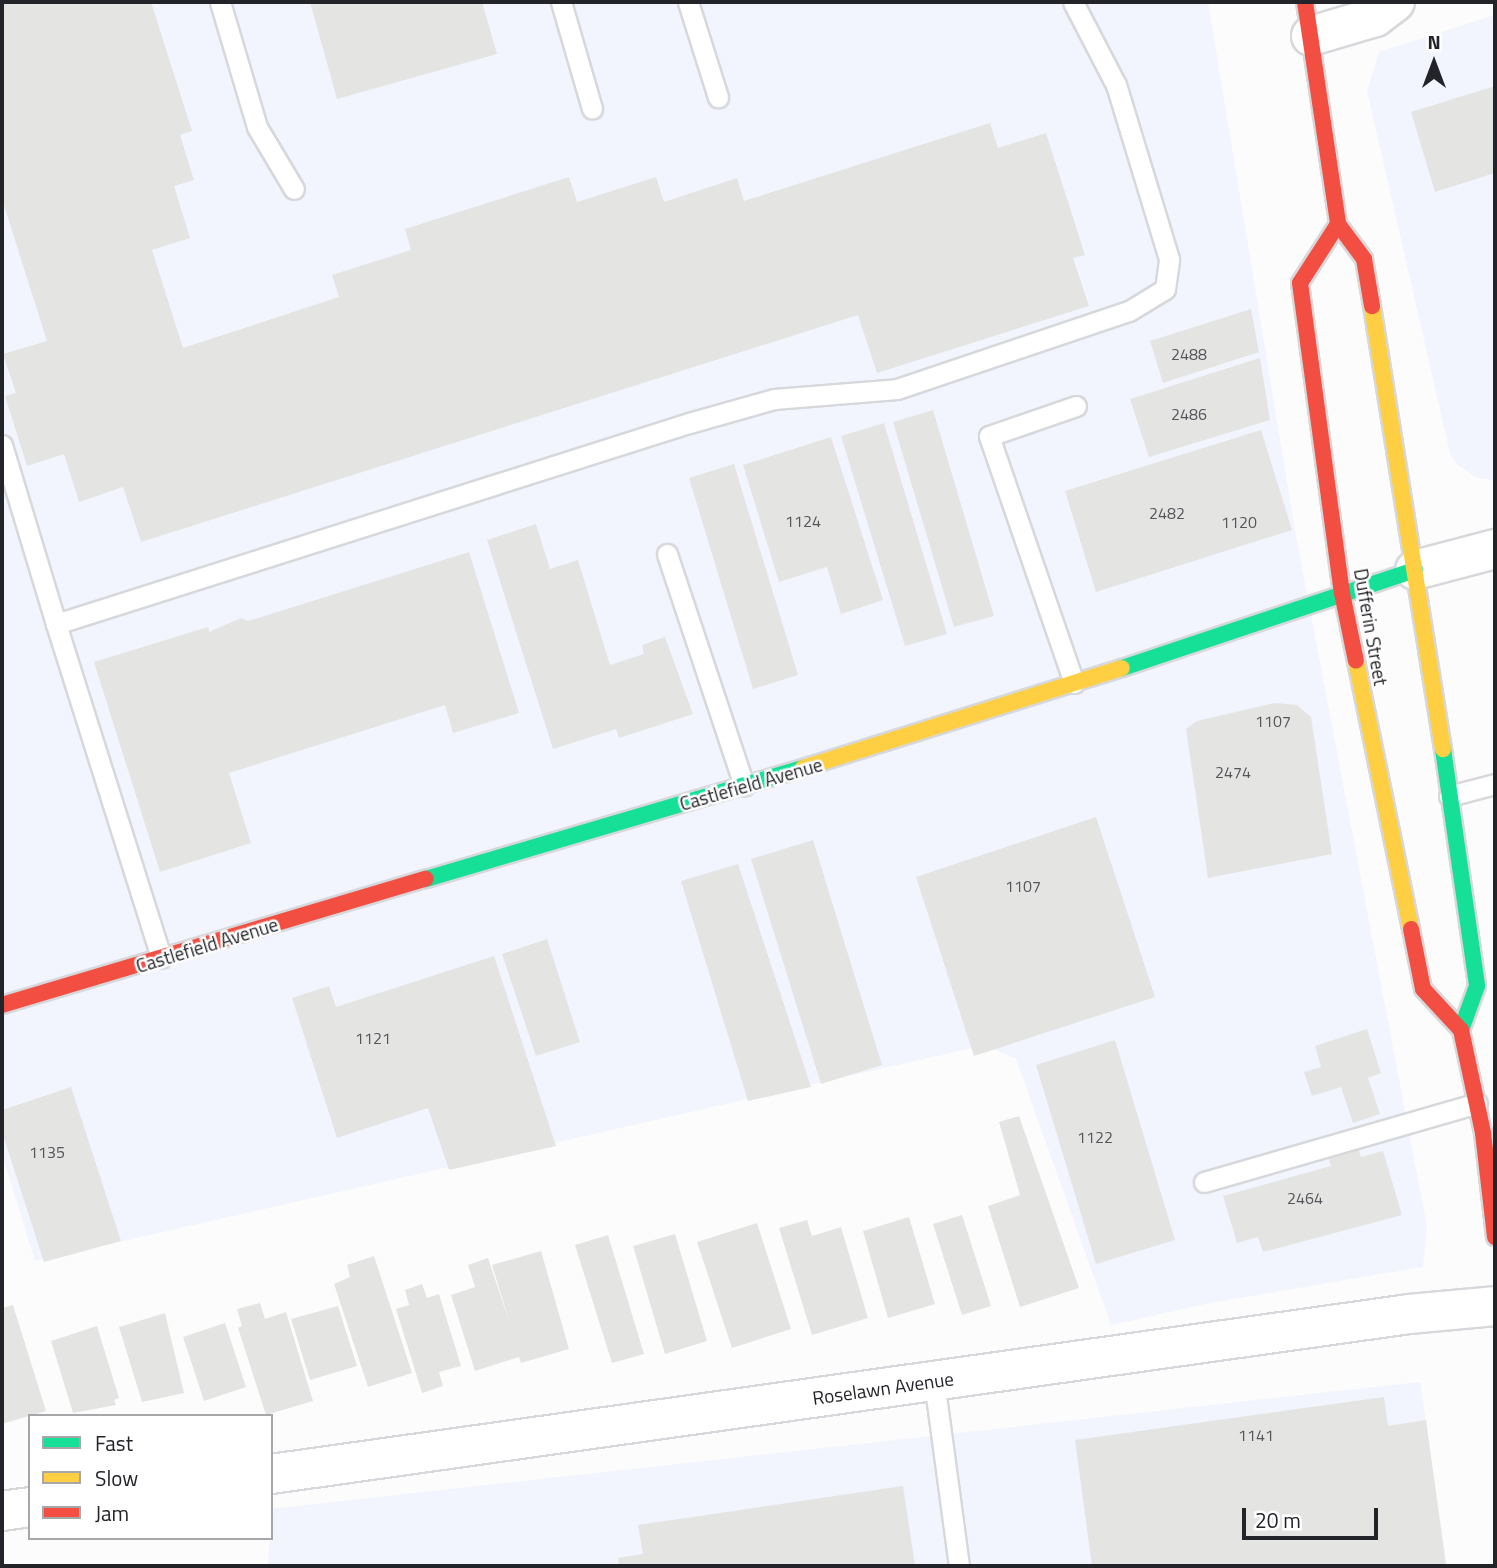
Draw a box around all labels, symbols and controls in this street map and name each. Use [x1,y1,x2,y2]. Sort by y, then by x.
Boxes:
text: N [1427,27,1441,56]
north arrow [1399,28,1469,98]
house number: 2488 [1171,344,1207,364]
house number: 2486 [1171,404,1207,424]
house number: 2482 [1149,503,1185,523]
house number: 1124 [785,511,821,531]
house number: 1120 [1221,512,1257,532]
street label: Dufferin Street [1349,567,1393,687]
house number: 1107 [1255,711,1291,731]
street label: Castlefield Avenue [677,753,825,815]
house number: 2474 [1215,762,1251,782]
house number: 1107 [1005,876,1041,896]
street label: Castlefield Avenue [133,913,281,977]
house number: 1121 [355,1028,391,1048]
house number: 1122 [1077,1127,1113,1147]
house number: 1135 [29,1142,65,1162]
house number: 2464 [1287,1188,1323,1208]
street label: Roselawn Avenue [811,1367,955,1409]
legend [28,1414,273,1540]
house number: 1141 [1238,1425,1274,1445]
text: Fast [95,1427,133,1459]
text: Slow [95,1462,138,1494]
scale bar [1245,1494,1382,1538]
text: Jam [95,1497,129,1529]
text: 20 m [1255,1504,1301,1536]

